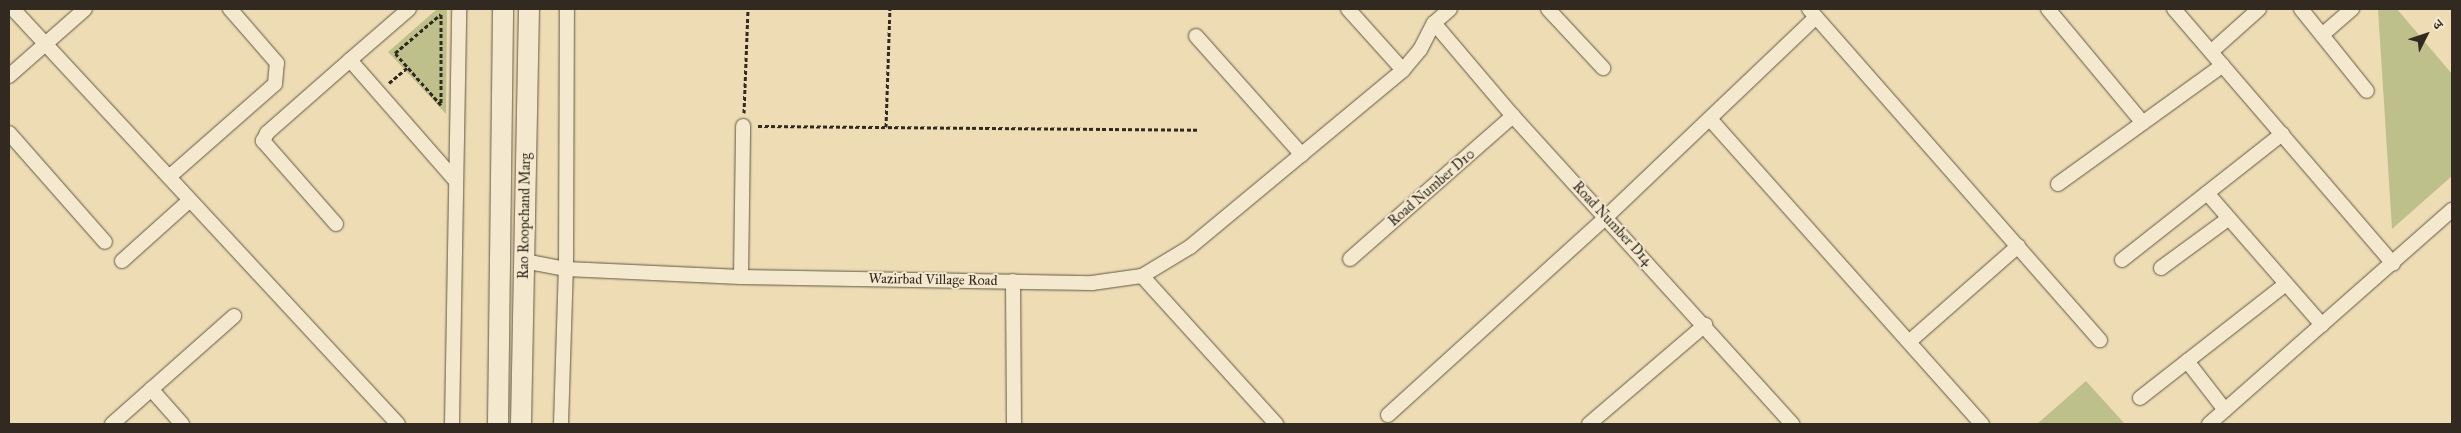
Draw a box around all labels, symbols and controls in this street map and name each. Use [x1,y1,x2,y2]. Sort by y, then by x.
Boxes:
north arrow [2401,10,2451,60]
text: उ [2429,17,2446,33]
street label: Road Number D10 [1385,146,1479,230]
street label: Rao Roopchand Marg [515,153,535,279]
street label: Road Number D14 [1569,178,1655,270]
street label: Wazirbad Village Road [868,270,998,290]

